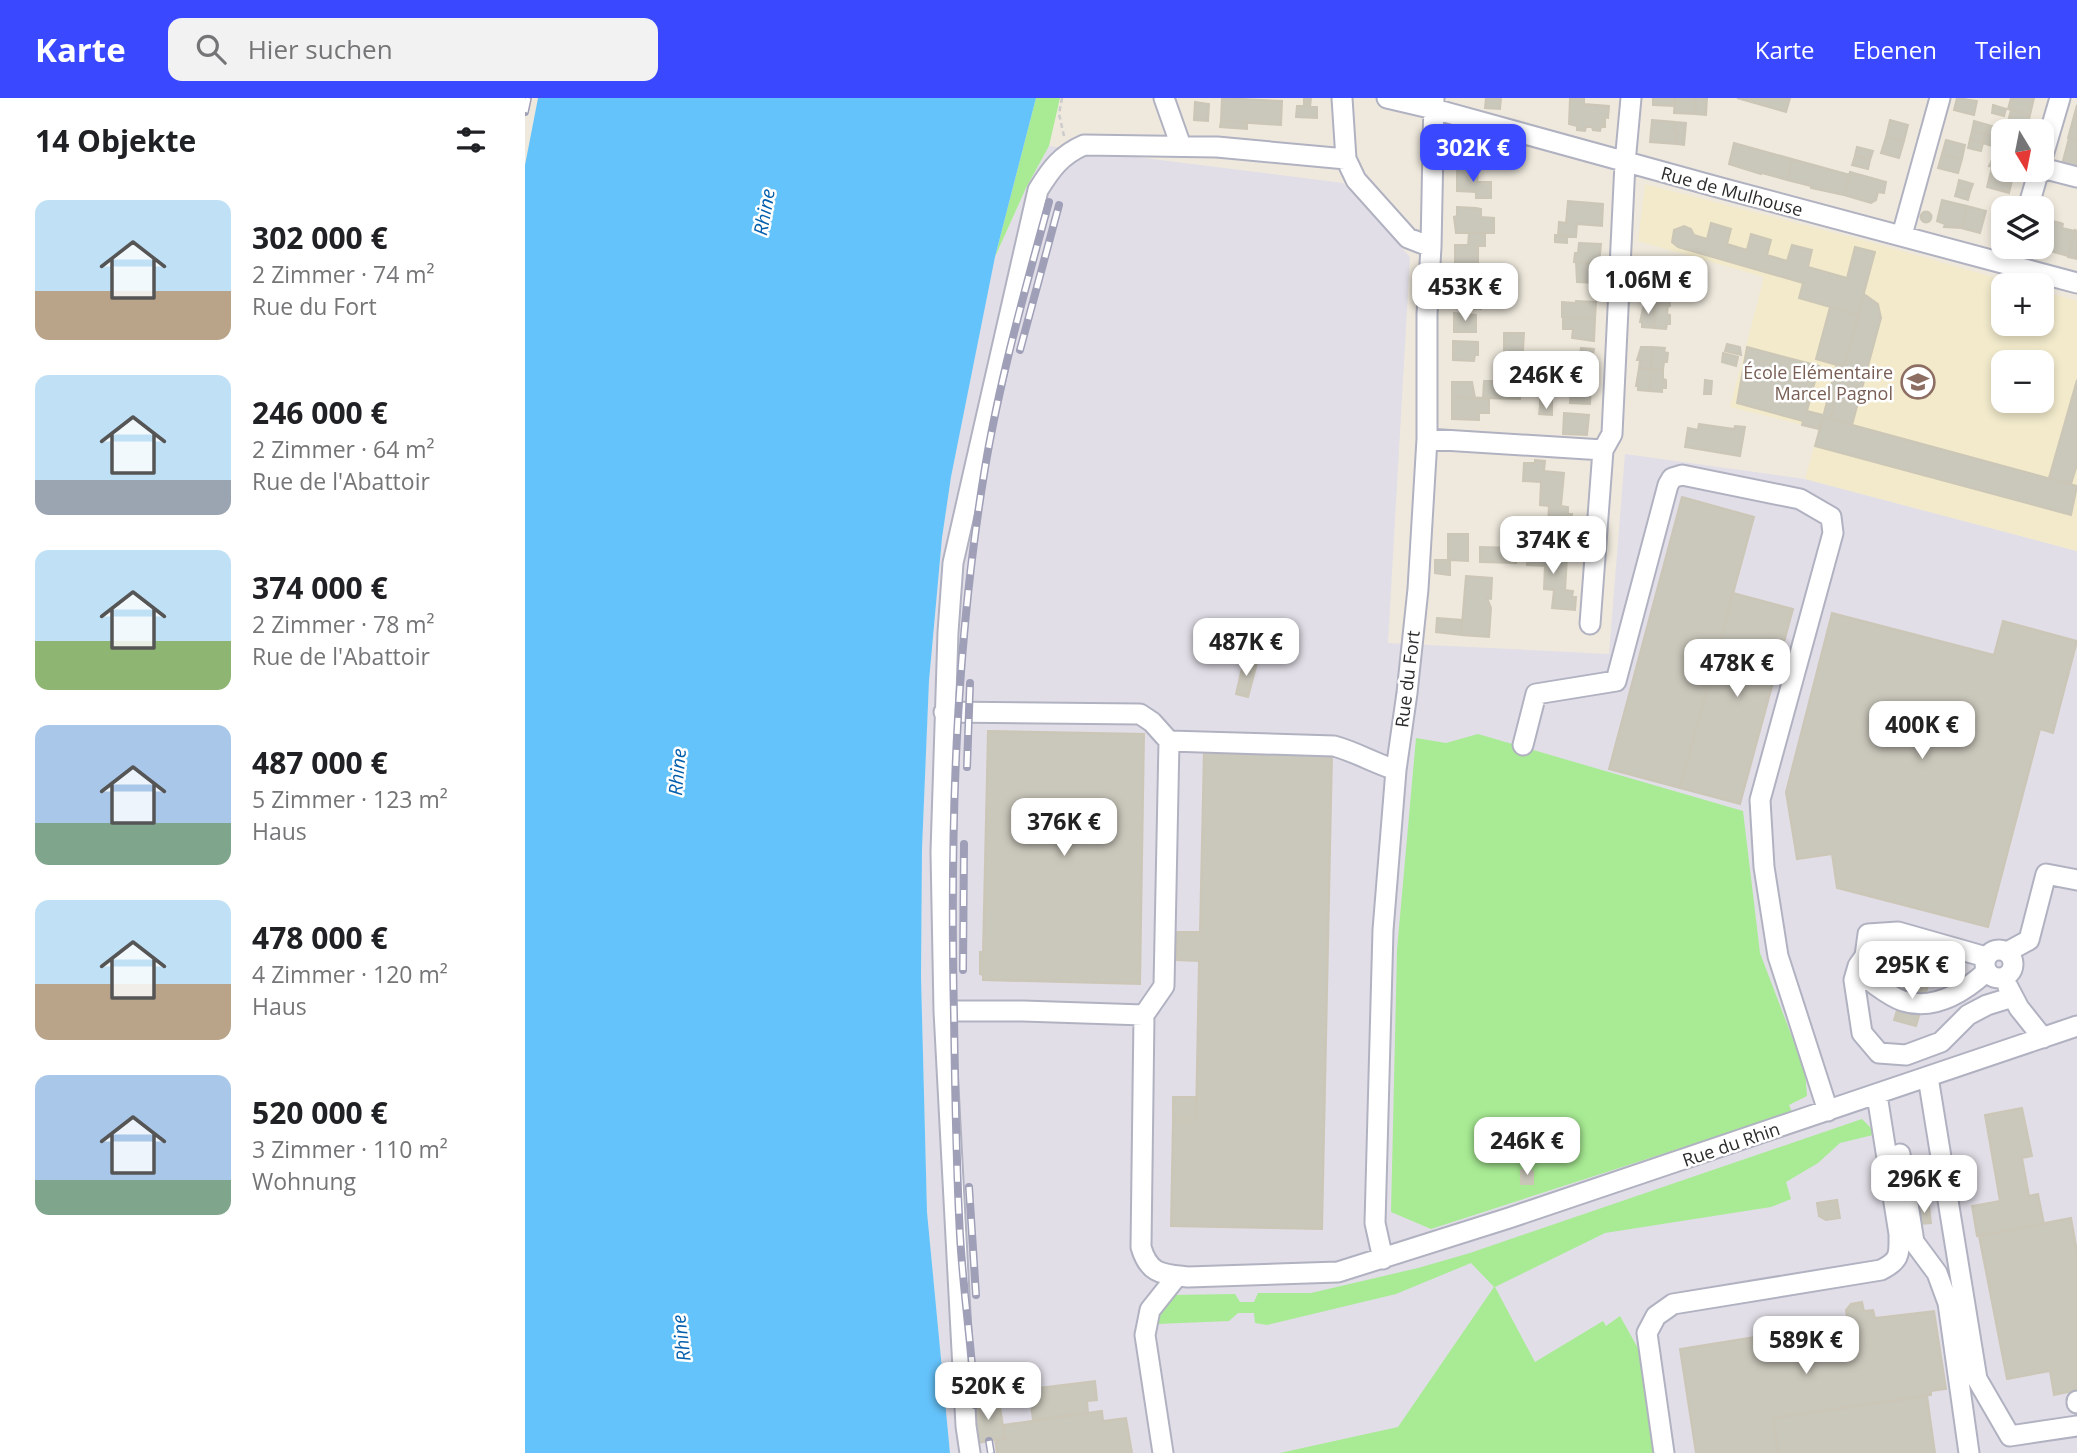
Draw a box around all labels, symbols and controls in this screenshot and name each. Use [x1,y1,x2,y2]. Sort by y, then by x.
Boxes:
search box [168,18,658,81]
text: Karte [35,27,126,72]
icon: search [192,30,230,68]
text: Hier suchen [248,31,393,67]
text: Karte [1755,33,1815,66]
text: Ebenen [1853,33,1937,66]
text: Teilen [1975,33,2042,66]
north arrow [1991,119,2055,182]
map controls [1991,119,2054,413]
text: 14 Objekte [35,120,196,161]
icon: filters [452,121,490,159]
pin: 302K € [1416,125,1530,184]
text: 302K € [1436,131,1510,163]
street label: Rue de Mulhouse [1658,161,1806,221]
water label: Rhine [747,187,781,237]
button: layers [1991,196,2054,259]
text: 302 000 € [252,217,388,258]
icon: home [91,228,175,312]
pin: 1.06M € [1583,256,1713,316]
text: 2 Zimmer · 74 m² [252,258,435,290]
text: 1.06M € [1605,263,1691,295]
pin: 453K € [1408,264,1522,323]
text: 453K € [1428,270,1502,302]
button: + [1991,273,2054,336]
text: Rue du Fort [252,290,377,322]
button: − [1991,350,2054,413]
pin: 246K € [1489,352,1603,411]
text: 246K € [1509,358,1583,390]
place label: École Elémentaire Marcel Pagnol [1743,360,1893,405]
school or university icon: École Elémentaire Marcel Pagnol [1899,363,1937,401]
text: 246 000 € [252,392,388,433]
icon: home [91,403,175,487]
text: 2 Zimmer · 64 m² [252,433,435,465]
text: Rue de l'Abattoir [252,465,430,497]
pin: 374K € [1496,517,1610,576]
text: 374K € [1516,523,1590,555]
text: 374 000 € [252,567,388,608]
icon: home [91,578,175,662]
text: 2 Zimmer · 78 m² [252,608,435,640]
pin: 487K € [1189,618,1303,678]
text: 487K € [1209,625,1283,657]
street label: Rue du Fort [1389,629,1425,729]
text: Rue de l'Abattoir [252,640,430,672]
pin: 478K € [1680,640,1794,699]
text: 478K € [1700,646,1774,678]
pin: 400K € [1865,702,1979,761]
text: 400K € [1885,708,1959,740]
text: 487 000 € [252,742,388,783]
water label: Rhine [662,747,692,797]
icon: home [91,753,175,837]
text: 5 Zimmer · 123 m² [252,783,448,815]
pin: 376K € [1007,798,1121,858]
text: 376K € [1027,805,1101,837]
text: Haus [252,815,307,847]
text: 478 000 € [252,917,388,958]
icon: home [91,928,175,1012]
pin: 295K € [1855,942,1969,1001]
text: 295K € [1875,948,1949,980]
text: 4 Zimmer · 120 m² [252,958,448,990]
text: Haus [252,990,307,1022]
text: 520 000 € [252,1092,388,1133]
icon: home [91,1103,175,1187]
street label: Rue du Rhin [1679,1116,1783,1172]
pin: 246K € [1470,1118,1584,1177]
text: 246K € [1490,1124,1564,1156]
text: 3 Zimmer · 110 m² [252,1133,448,1165]
pin: 296K € [1867,1156,1981,1215]
text: 296K € [1887,1162,1961,1194]
text: Wohnung [252,1165,356,1197]
water label: Rhine [665,1313,697,1363]
pin: 589K € [1749,1316,1863,1376]
text: 589K € [1769,1323,1843,1355]
pin: 520K € [931,1362,1045,1422]
text: 520K € [951,1369,1025,1401]

